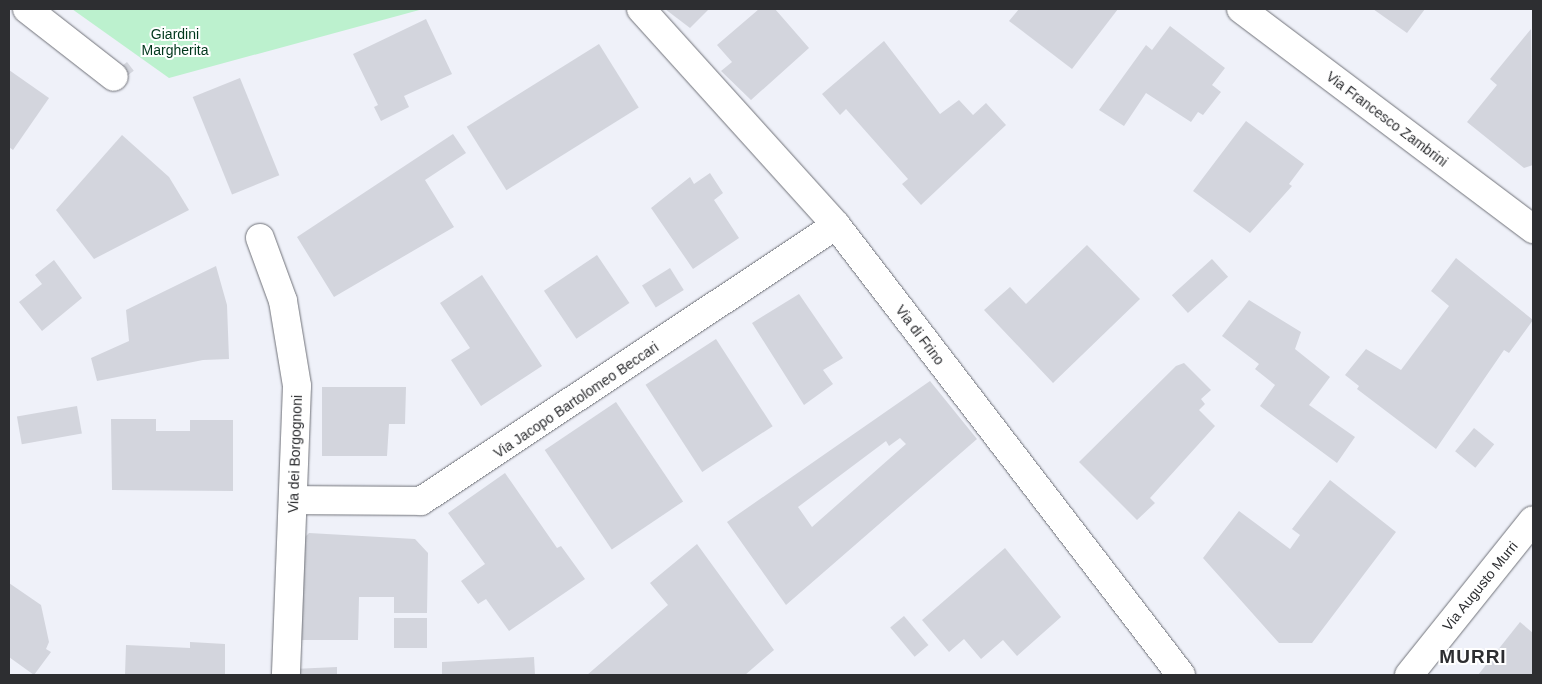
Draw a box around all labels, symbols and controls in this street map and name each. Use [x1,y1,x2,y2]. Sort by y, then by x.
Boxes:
park label: Giardini Margherita [142,26,208,58]
street label: Via Francesco Zambrini [1323,68,1451,170]
street label: Via di Frino [892,302,948,368]
street label: Via Jacopo Bartolomeo Beccari [490,338,662,462]
street label: Via dei Borgognoni [285,395,305,513]
street label: Via Augusto Murri [1439,538,1521,634]
district label: MURRI [1439,646,1507,668]

